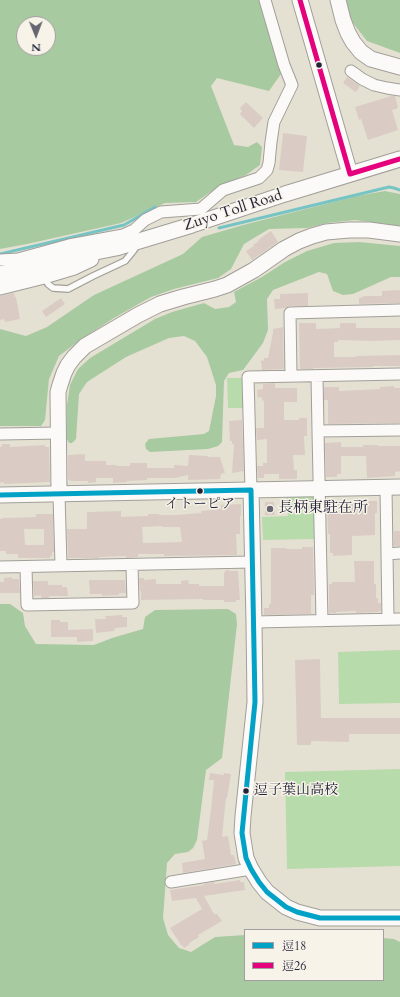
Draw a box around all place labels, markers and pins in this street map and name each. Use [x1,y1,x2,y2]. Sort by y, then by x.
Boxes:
unlabelled marker [314,60,324,70]
marker: イトーピア [195,486,205,496]
place label: イトーピア [165,497,235,513]
place label: 長柄東駐在所 [278,500,368,518]
marker: 長柄東駐在所 [265,504,275,514]
place label: 逗子葉山高校 [254,783,338,799]
marker: 逗子葉山高校 [241,786,251,796]

